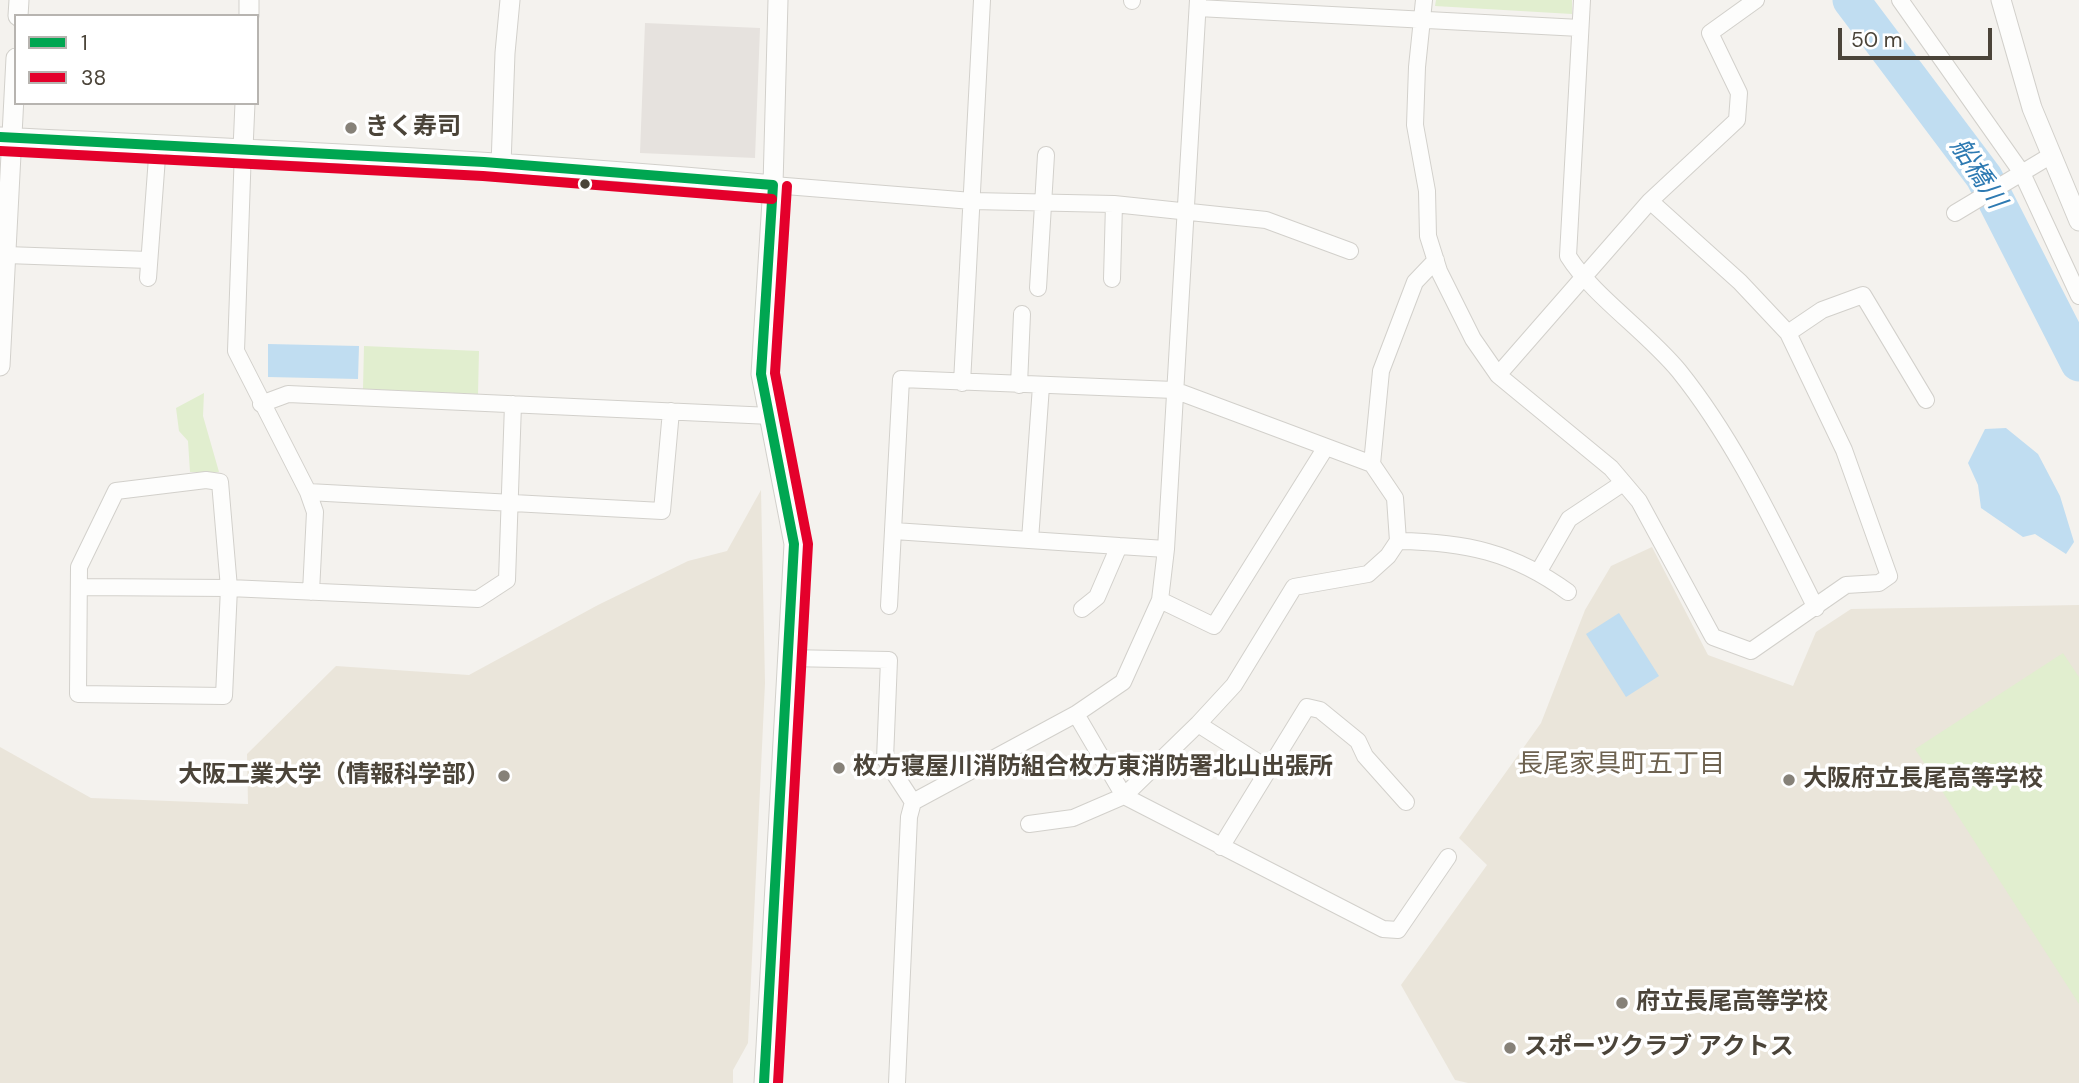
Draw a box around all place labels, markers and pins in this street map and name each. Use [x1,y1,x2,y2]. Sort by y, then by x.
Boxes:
place label: きく寿司 [365,114,461,142]
marker: きく寿司 [343,120,359,136]
unlabelled marker [578,177,592,191]
place label: 枚方寝屋川消防組合枚方東消防署北山出張所 [853,754,1333,782]
marker: 枚方寝屋川消防組合枚方東消防署北山出張所 [831,760,847,776]
place label: 大阪工業大学（情報科学部） [178,762,490,790]
place label: 大阪府立長尾高等学校 [1803,766,2043,794]
marker: 大阪工業大学（情報科学部） [496,768,512,784]
marker: 大阪府立長尾高等学校 [1781,772,1797,788]
place label: 府立長尾高等学校 [1636,989,1828,1017]
marker: 府立長尾高等学校 [1614,995,1630,1011]
place label: スポーツクラブ アクトス [1524,1034,1794,1062]
marker: スポーツクラブ アクトス [1502,1040,1518,1056]

